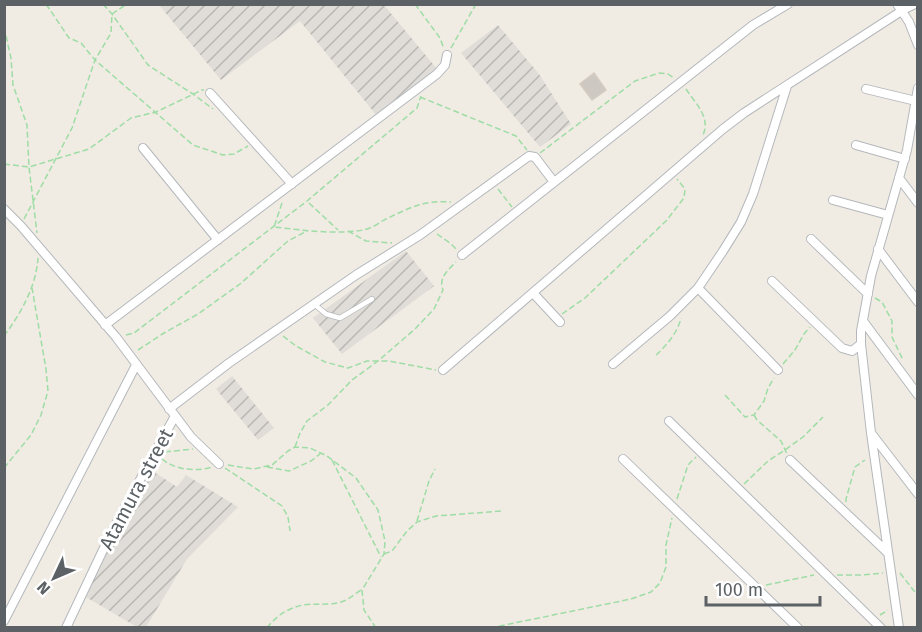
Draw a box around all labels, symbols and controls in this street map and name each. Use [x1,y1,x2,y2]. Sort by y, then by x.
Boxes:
street label: Atamura street [94,423,178,554]
north arrow [24,548,84,608]
scale bar [706,569,820,607]
text: N [33,578,54,598]
text: 100 m [715,579,763,601]

